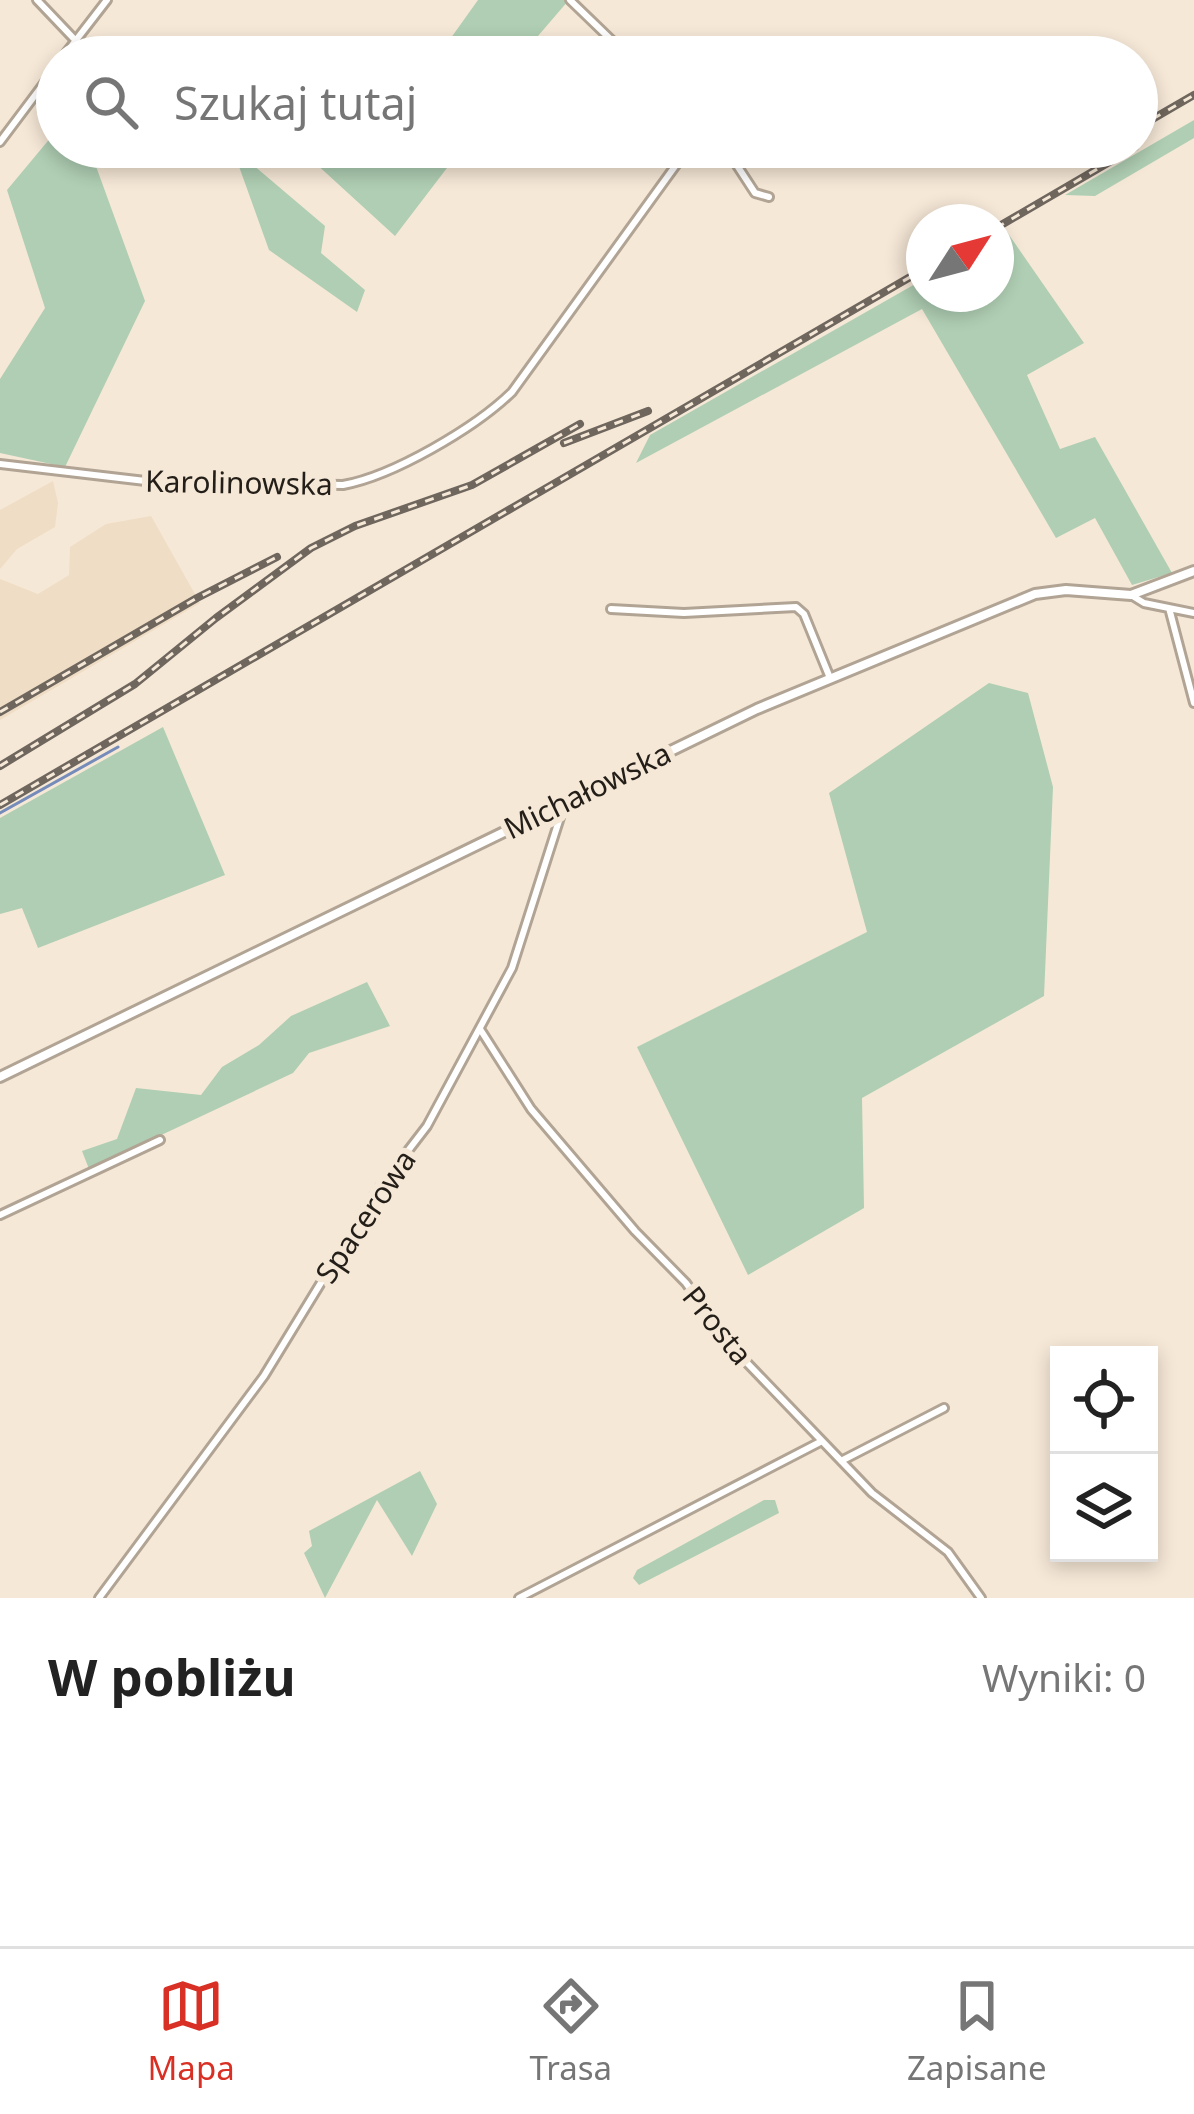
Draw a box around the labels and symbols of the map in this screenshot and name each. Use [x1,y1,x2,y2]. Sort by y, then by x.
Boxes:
north arrow [906,204,1014,312]
street label: Karolinowska [145,460,333,504]
street label: Michałowska [497,732,677,848]
street label: Spacerowa [305,1141,425,1291]
street label: Prosta [674,1277,762,1373]

